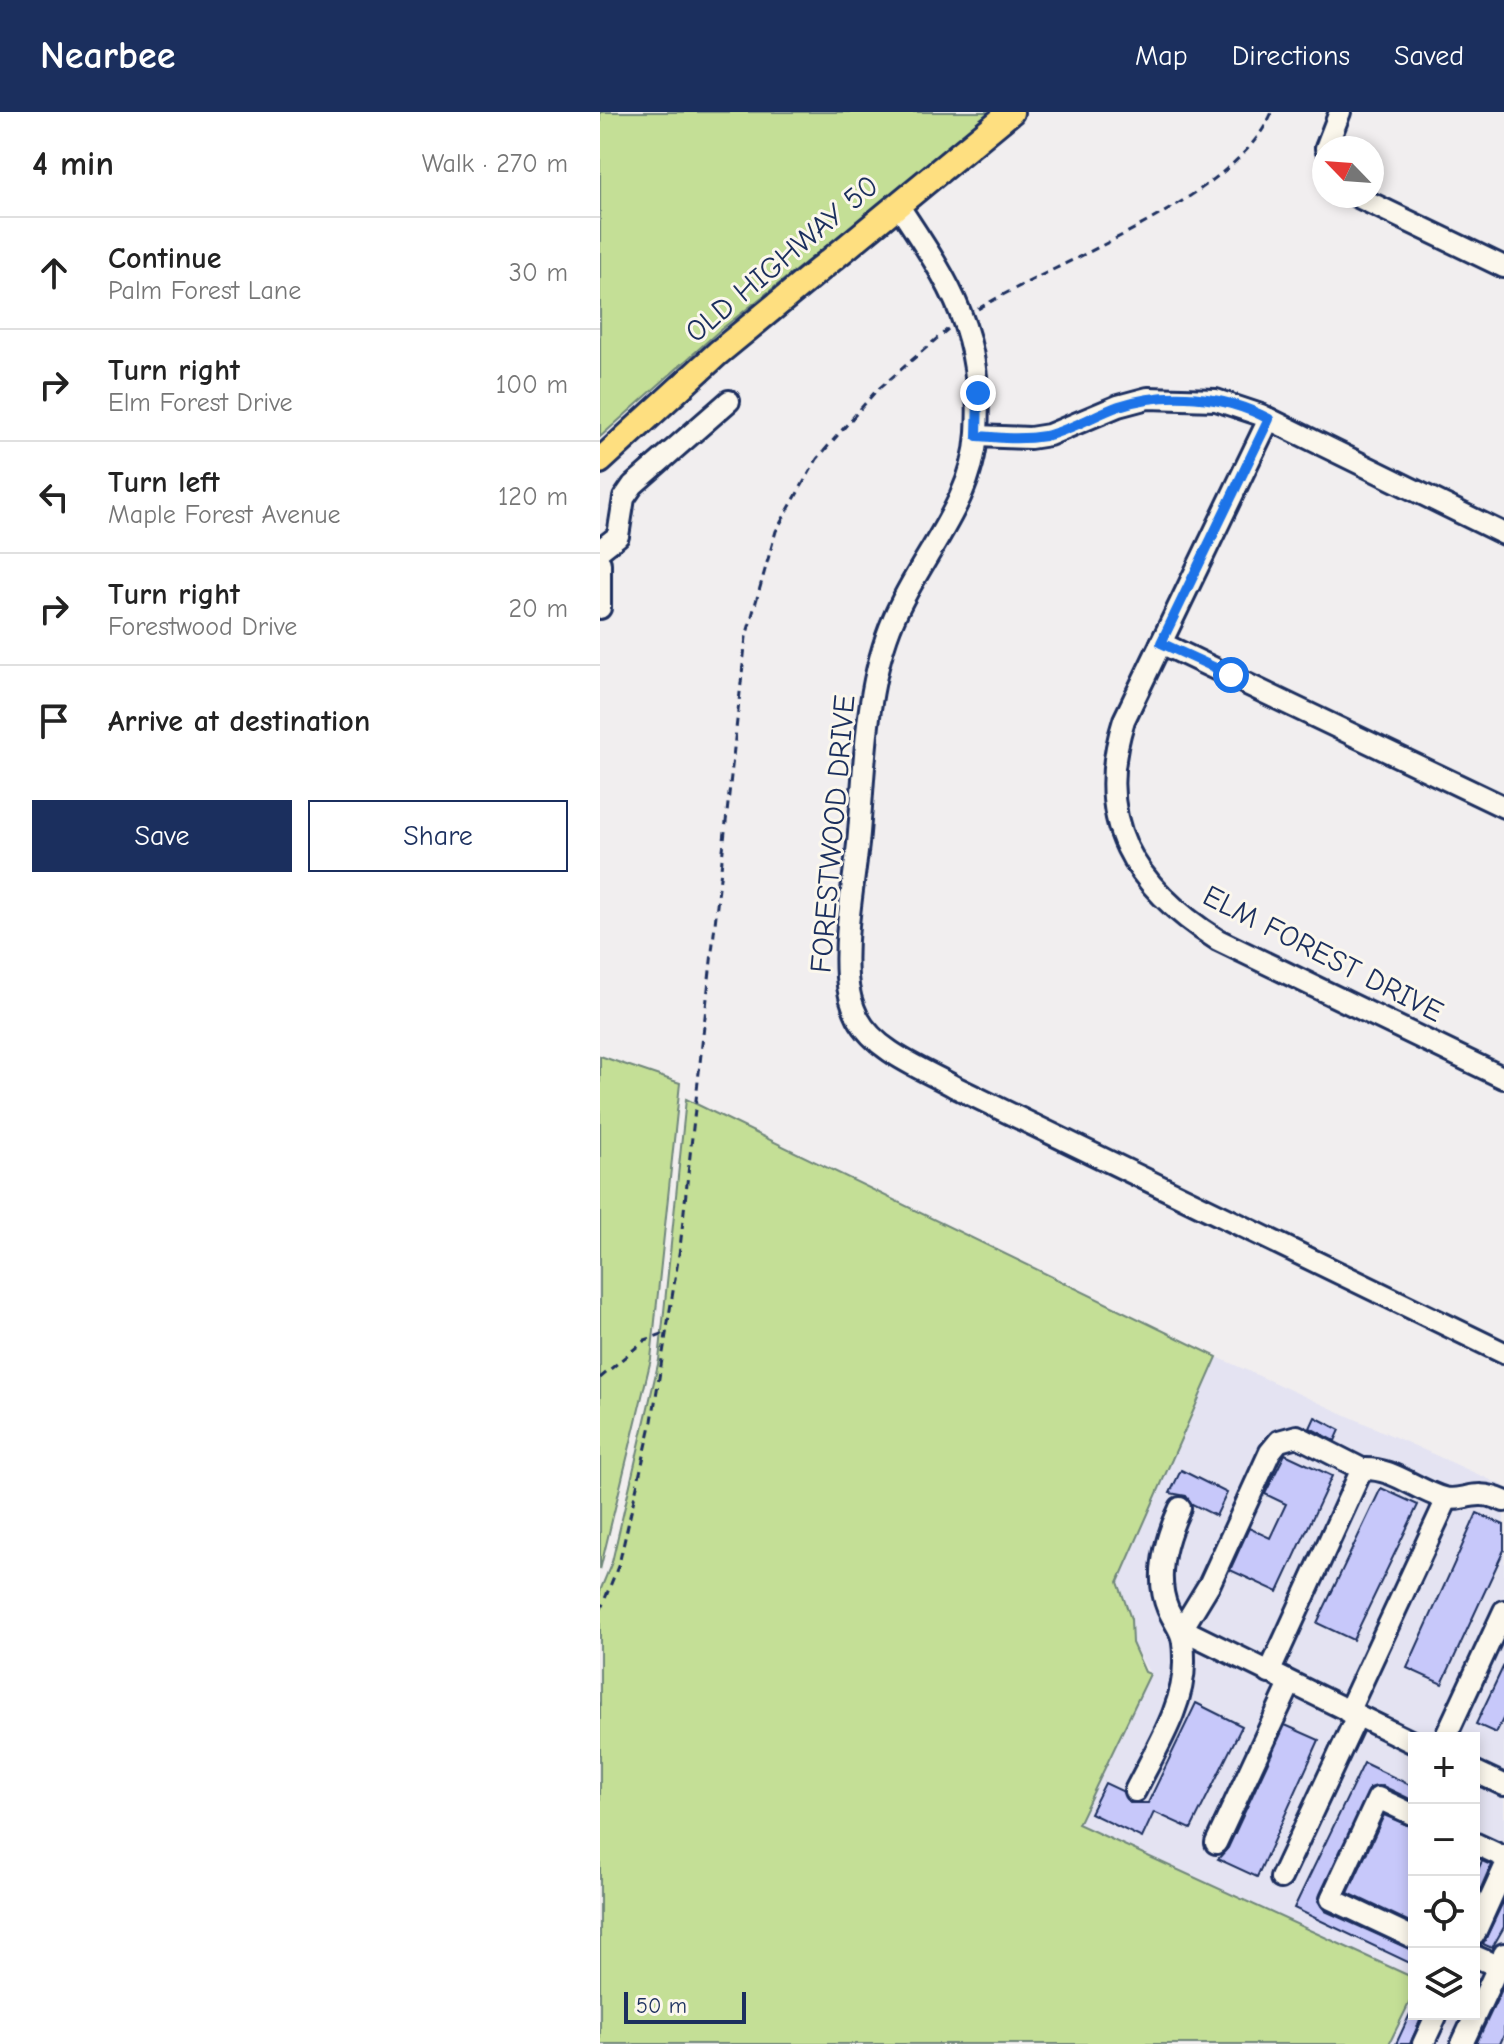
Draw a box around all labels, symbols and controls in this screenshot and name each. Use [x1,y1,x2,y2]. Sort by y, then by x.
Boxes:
text: Nearbee [40,34,175,78]
text: Map [1135,40,1188,72]
text: Directions [1232,40,1350,72]
text: Saved [1394,40,1464,72]
north arrow [1312,136,1384,208]
text: 4 min [32,144,114,184]
text: Walk · 270 m [422,149,568,179]
street label: OLD HIGHWAY 50 [678,168,886,350]
text: Continue [108,241,222,276]
icon: ahead [32,251,76,295]
text: 30 m [509,258,568,288]
text: Palm Forest Lane [108,276,301,306]
text: Turn right [108,353,240,388]
icon: right [32,363,76,407]
text: 100 m [496,370,568,400]
route end [960,375,996,411]
text: Elm Forest Drive [108,388,293,418]
text: Turn left [108,465,220,500]
icon: left [32,475,76,519]
text: 120 m [498,482,568,512]
text: Maple Forest Avenue [108,500,341,530]
text: Turn right [108,577,240,612]
icon: right [32,587,76,631]
text: 20 m [508,594,568,624]
text: Forestwood Drive [108,612,297,642]
route start [1213,657,1249,693]
street label: FORESTWOOD DRIVE [803,693,863,975]
icon: arrive [32,699,76,743]
text: Arrive at destination [108,704,370,739]
button: Save [32,800,292,872]
button: Share [308,800,568,872]
street label: ELM FOREST DRIVE [1197,878,1449,1030]
map controls [1408,1732,1480,2020]
button: + [1408,1732,1480,1804]
button: − [1408,1804,1480,1876]
button: locate [1408,1876,1480,1948]
button: layers [1408,1948,1480,2020]
scale bar [624,1988,746,2024]
text: 50 m [636,1993,687,2019]

